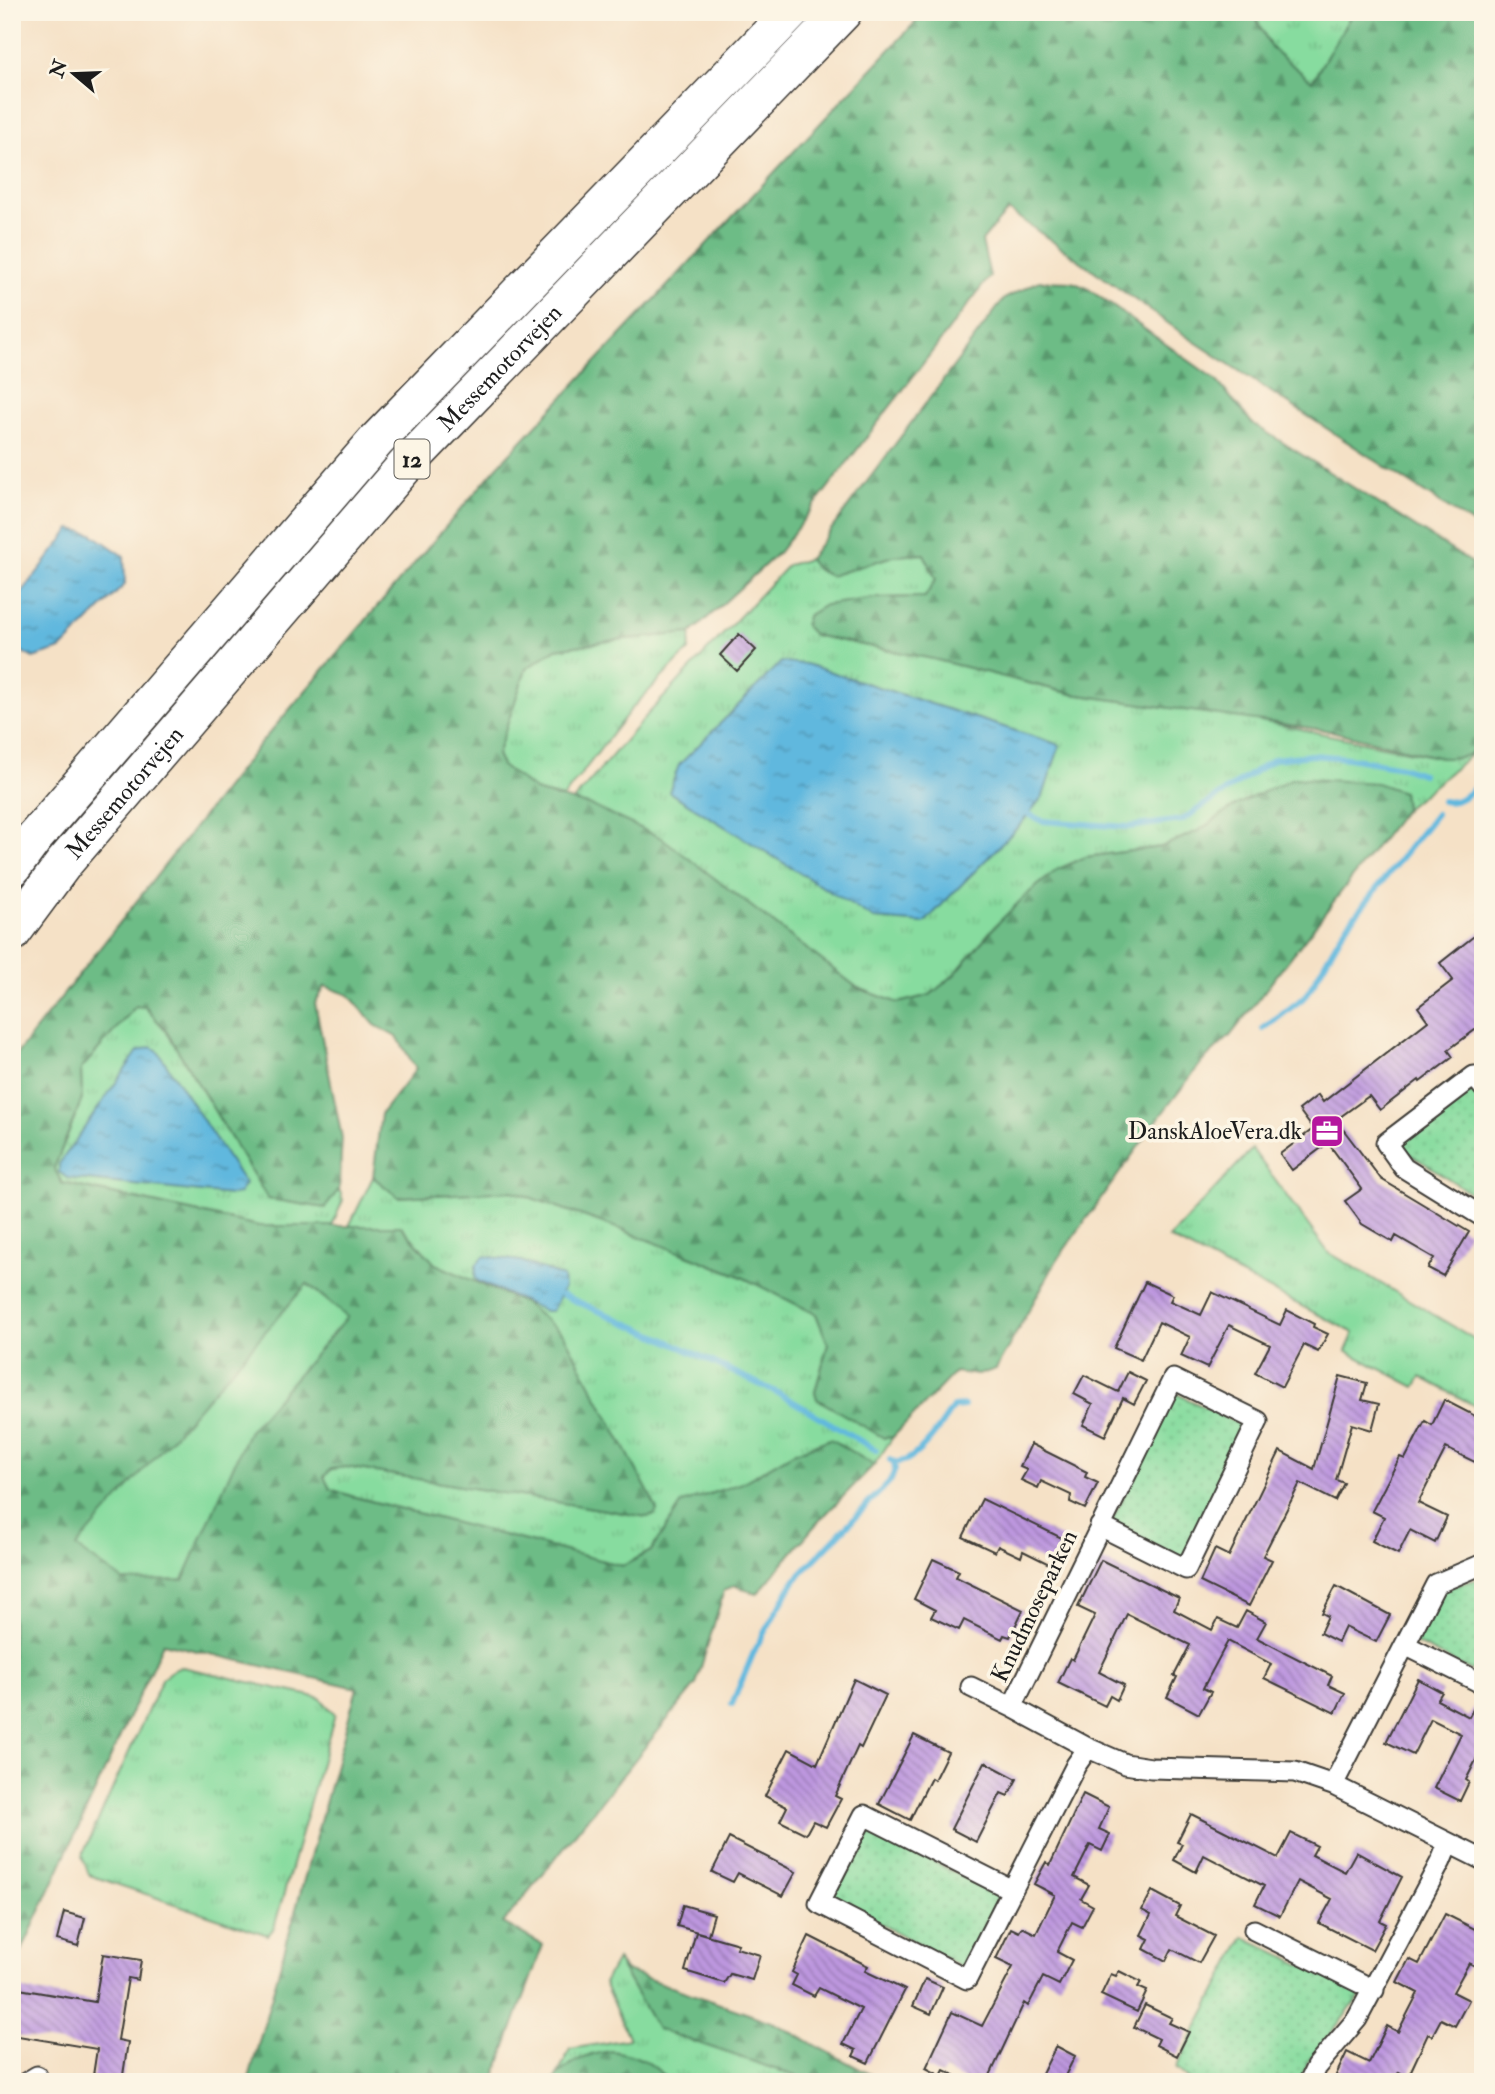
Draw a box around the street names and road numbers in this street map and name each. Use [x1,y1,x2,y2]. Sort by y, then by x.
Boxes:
street label: Messemotorvejen [431,298,569,439]
road number: 12 [394,440,430,478]
street label: Messemotorvejen [59,720,191,866]
street label: Knudmoseparken [984,1525,1085,1688]

